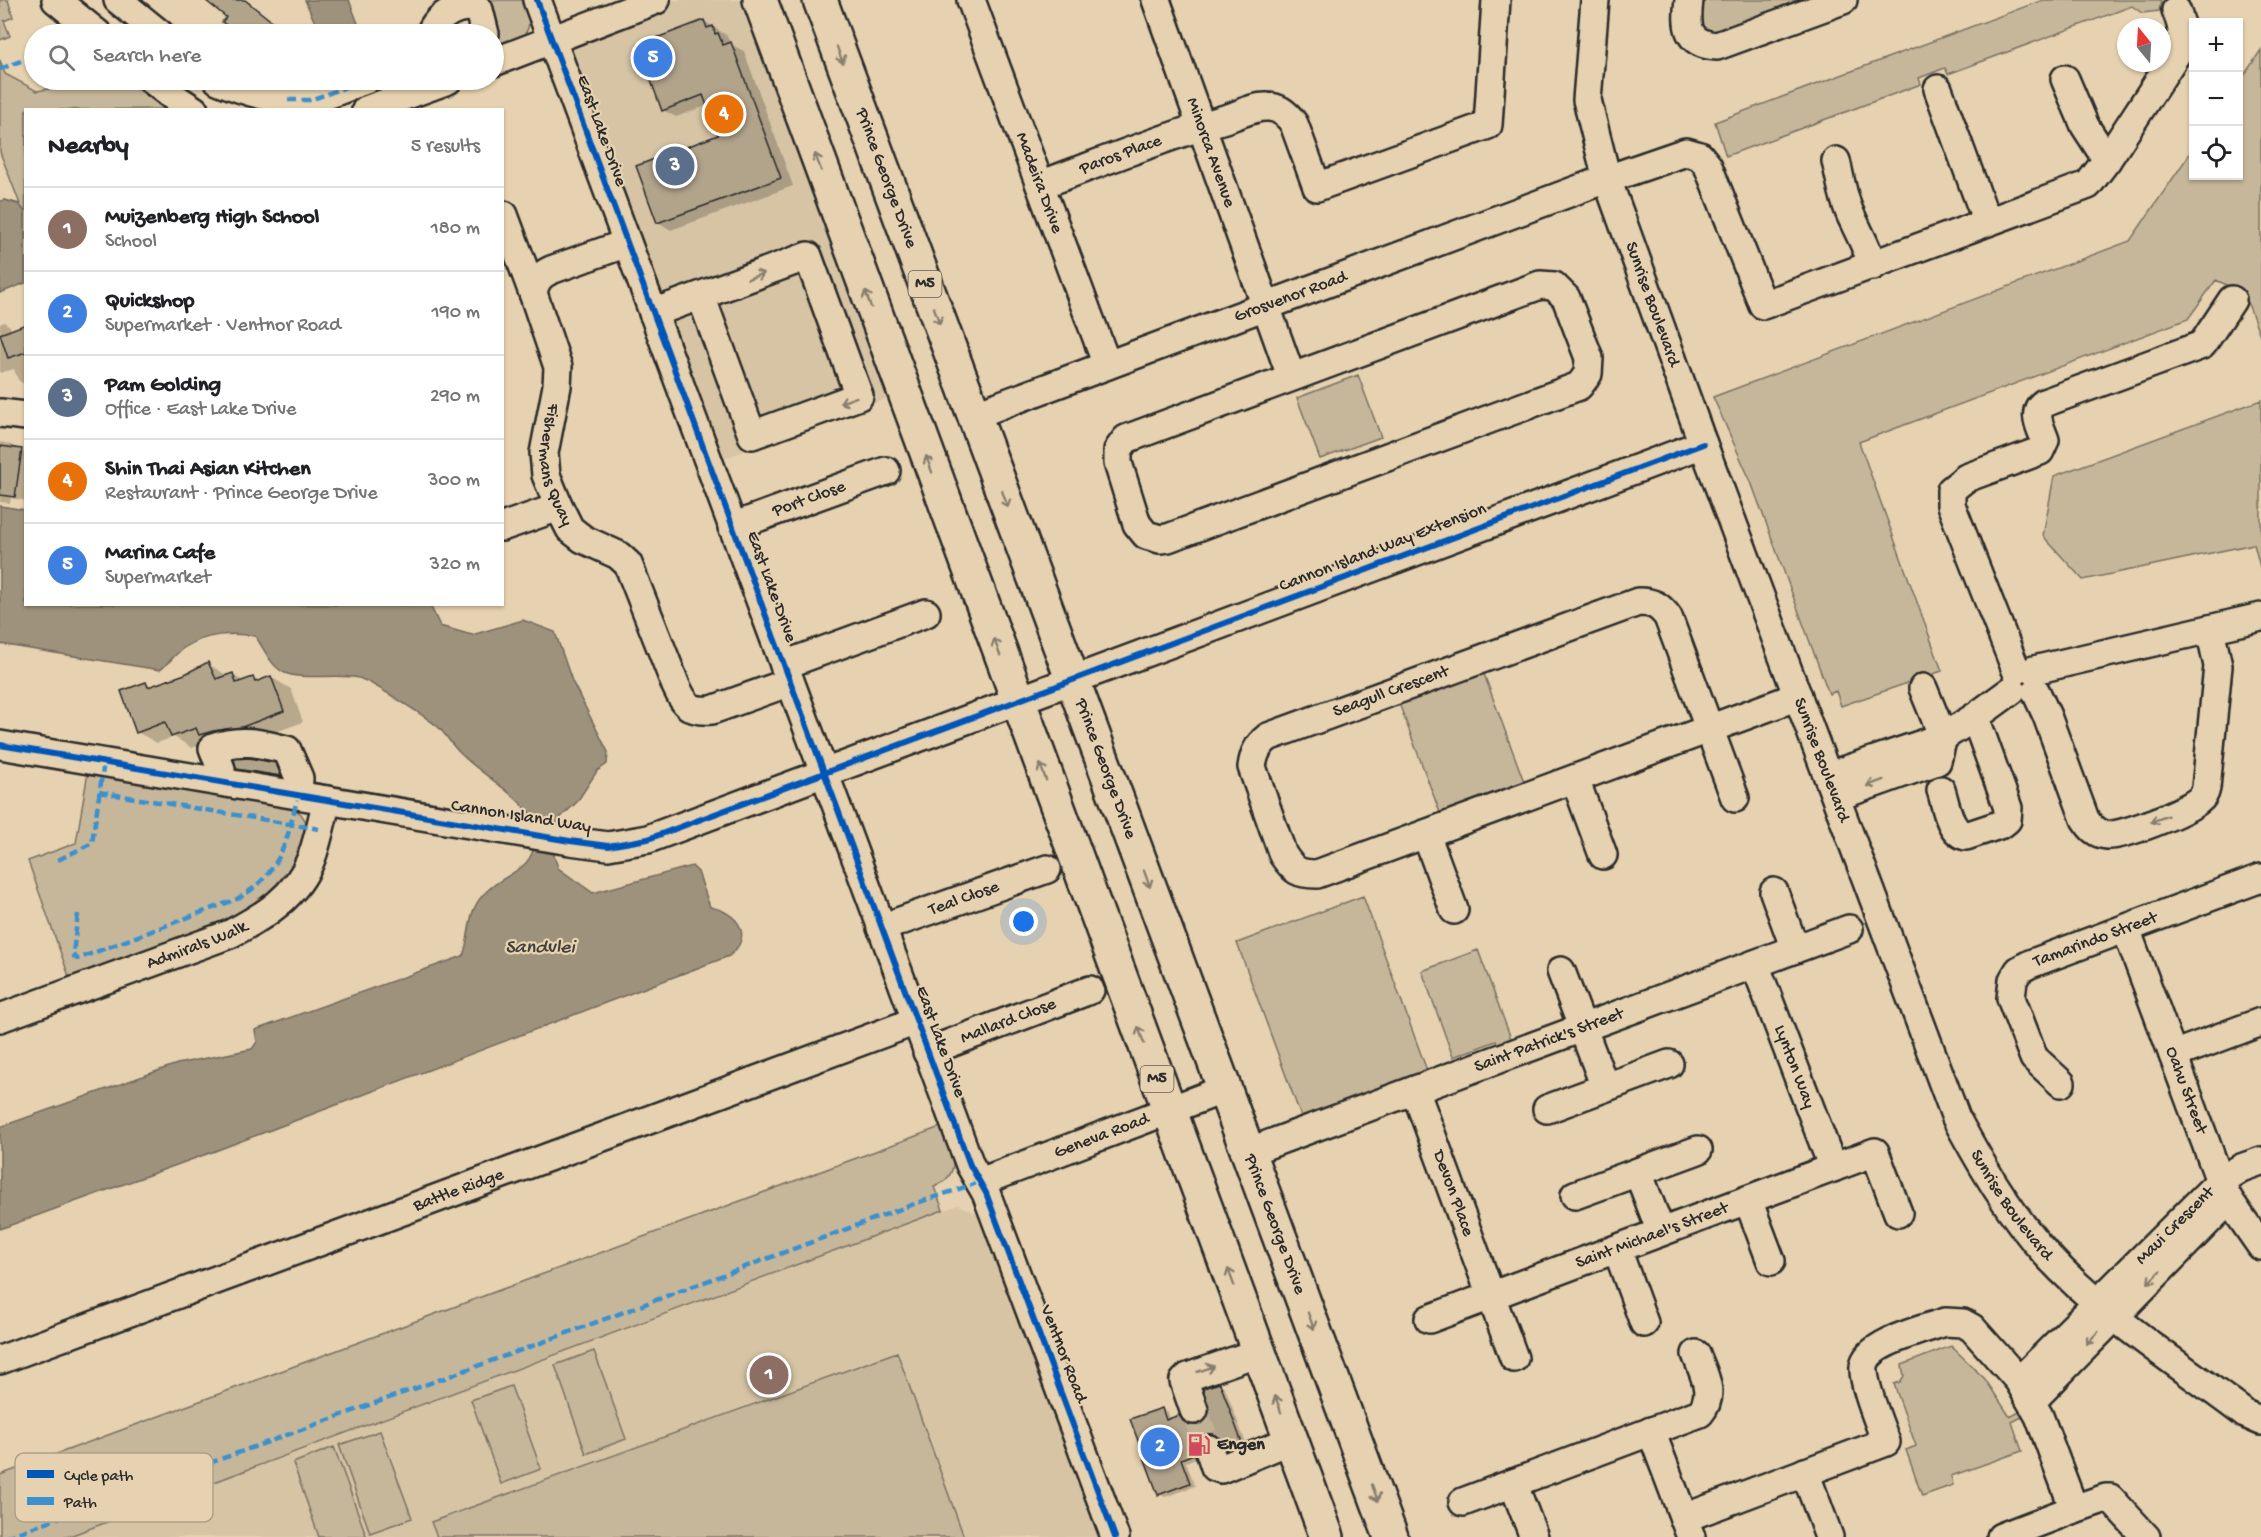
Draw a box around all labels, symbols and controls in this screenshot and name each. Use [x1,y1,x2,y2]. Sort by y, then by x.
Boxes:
north arrow [2117,18,2171,72]
map controls [2189,18,2243,180]
button: + [2189,18,2243,72]
search box [24,24,504,90]
pin: 5 [634,36,672,80]
icon: search [45,41,78,74]
text: Search here [93,44,201,70]
one-way arrow [835,45,846,64]
button: − [2189,72,2243,126]
street label: East Lake Drive [571,73,631,190]
pin: 4 [704,92,744,136]
street label: Minorca Avenue [1181,95,1240,211]
street label: Prince George Drive [850,104,922,252]
button: locate [2189,126,2243,180]
street label: Madeira Drive [1011,129,1068,237]
street label: Paros Place [1076,130,1165,180]
text: Nearby [48,132,129,163]
text: 5 results [411,136,480,159]
pin: 3 [656,144,694,188]
one-way arrow [812,153,823,172]
text: Muizenberg High School [105,205,319,231]
text: 1 [63,218,72,241]
text: 180 m [431,218,480,241]
text: School [105,231,157,254]
street label: Sunrise Boulevard [1620,239,1685,371]
street label: Grosvenor Road [1231,266,1351,327]
one-way arrow [746,269,765,280]
road number: M5 [908,271,942,297]
text: Quickshop [105,289,194,315]
one-way arrow [862,290,873,309]
text: 2 [63,302,72,325]
text: 190 m [432,302,480,325]
one-way arrow [933,307,944,325]
text: Supermarket · Ventnor Road [105,315,341,338]
text: Pam Golding [105,373,221,399]
text: 3 [62,386,73,409]
text: 290 m [430,386,480,409]
one-way arrow [840,395,858,406]
text: Office · East Lake Drive [105,399,296,422]
street label: Fishermans Quay [533,401,577,530]
one-way arrow [923,455,934,474]
text: Shin Thai Asian Kitchen [105,457,311,483]
text: 4 [63,470,72,493]
text: 300 m [428,470,480,493]
street label: Port Close [769,476,849,522]
text: Restaurant · Prince George Drive [105,483,378,506]
one-way arrow [1000,489,1011,508]
street label: Cannon Island Way Extension [1277,499,1490,597]
street label: East Lake Drive [741,529,801,646]
text: Marina Cafe [105,541,215,567]
text: 5 [62,554,73,577]
text: 320 m [430,554,480,577]
text: Supermarket [105,567,211,590]
one-way arrow [991,638,1002,657]
street label: Seagull Crescent [1330,661,1453,723]
street label: Prince George Drive [1070,695,1141,842]
street label: Sunrise Boulevard [1789,695,1855,826]
one-way arrow [1037,763,1048,781]
one-way arrow [1866,779,1885,790]
street label: Cannon Island Way [450,796,593,838]
one-way arrow [2151,814,2169,825]
one-way arrow [1142,870,1153,888]
street label: Teal Close [925,876,1003,921]
street label: Tamarindo Street [2029,906,2162,973]
your location [1009,907,1038,936]
street label: Admirals Walk [144,915,253,974]
water label: Sandvlei [505,937,577,960]
street label: East Lake Drive [910,984,970,1101]
street label: Mallard Close [958,993,1060,1049]
street label: Saint Patrick's Street [1471,1002,1628,1078]
street label: Lynton Way [1769,1022,1820,1112]
one-way arrow [1135,1026,1146,1045]
street label: Oahu Street [2160,1044,2212,1138]
road number: M5 [1140,1066,1174,1092]
street label: Geneva Road [1051,1108,1153,1163]
street label: Devon Place [1427,1146,1479,1240]
street label: Sunrise Boulevard [1965,1146,2058,1266]
street label: Prince George Drive [1239,1150,1311,1298]
street label: Battle Ridge [410,1164,507,1217]
street label: Maui Crescent [2131,1181,2220,1269]
street label: Saint Michael's Street [1573,1197,1733,1274]
one-way arrow [1225,1268,1236,1287]
one-way arrow [2146,1270,2161,1284]
street label: Ventnor Road [1034,1301,1092,1407]
one-way arrow [1306,1311,1317,1329]
one-way arrow [2085,1331,2100,1346]
pin: 1 [750,1352,788,1398]
one-way arrow [1196,1363,1215,1374]
one-way arrow [1272,1396,1283,1414]
pin: 2 [1140,1424,1180,1470]
fuel station icon: Engen [1186,1432,1212,1458]
place label: Engen [1217,1435,1265,1456]
legend [15,1453,213,1522]
text: Cycle path [64,1468,134,1487]
one-way arrow [1370,1483,1381,1502]
text: Path [63,1495,97,1514]

